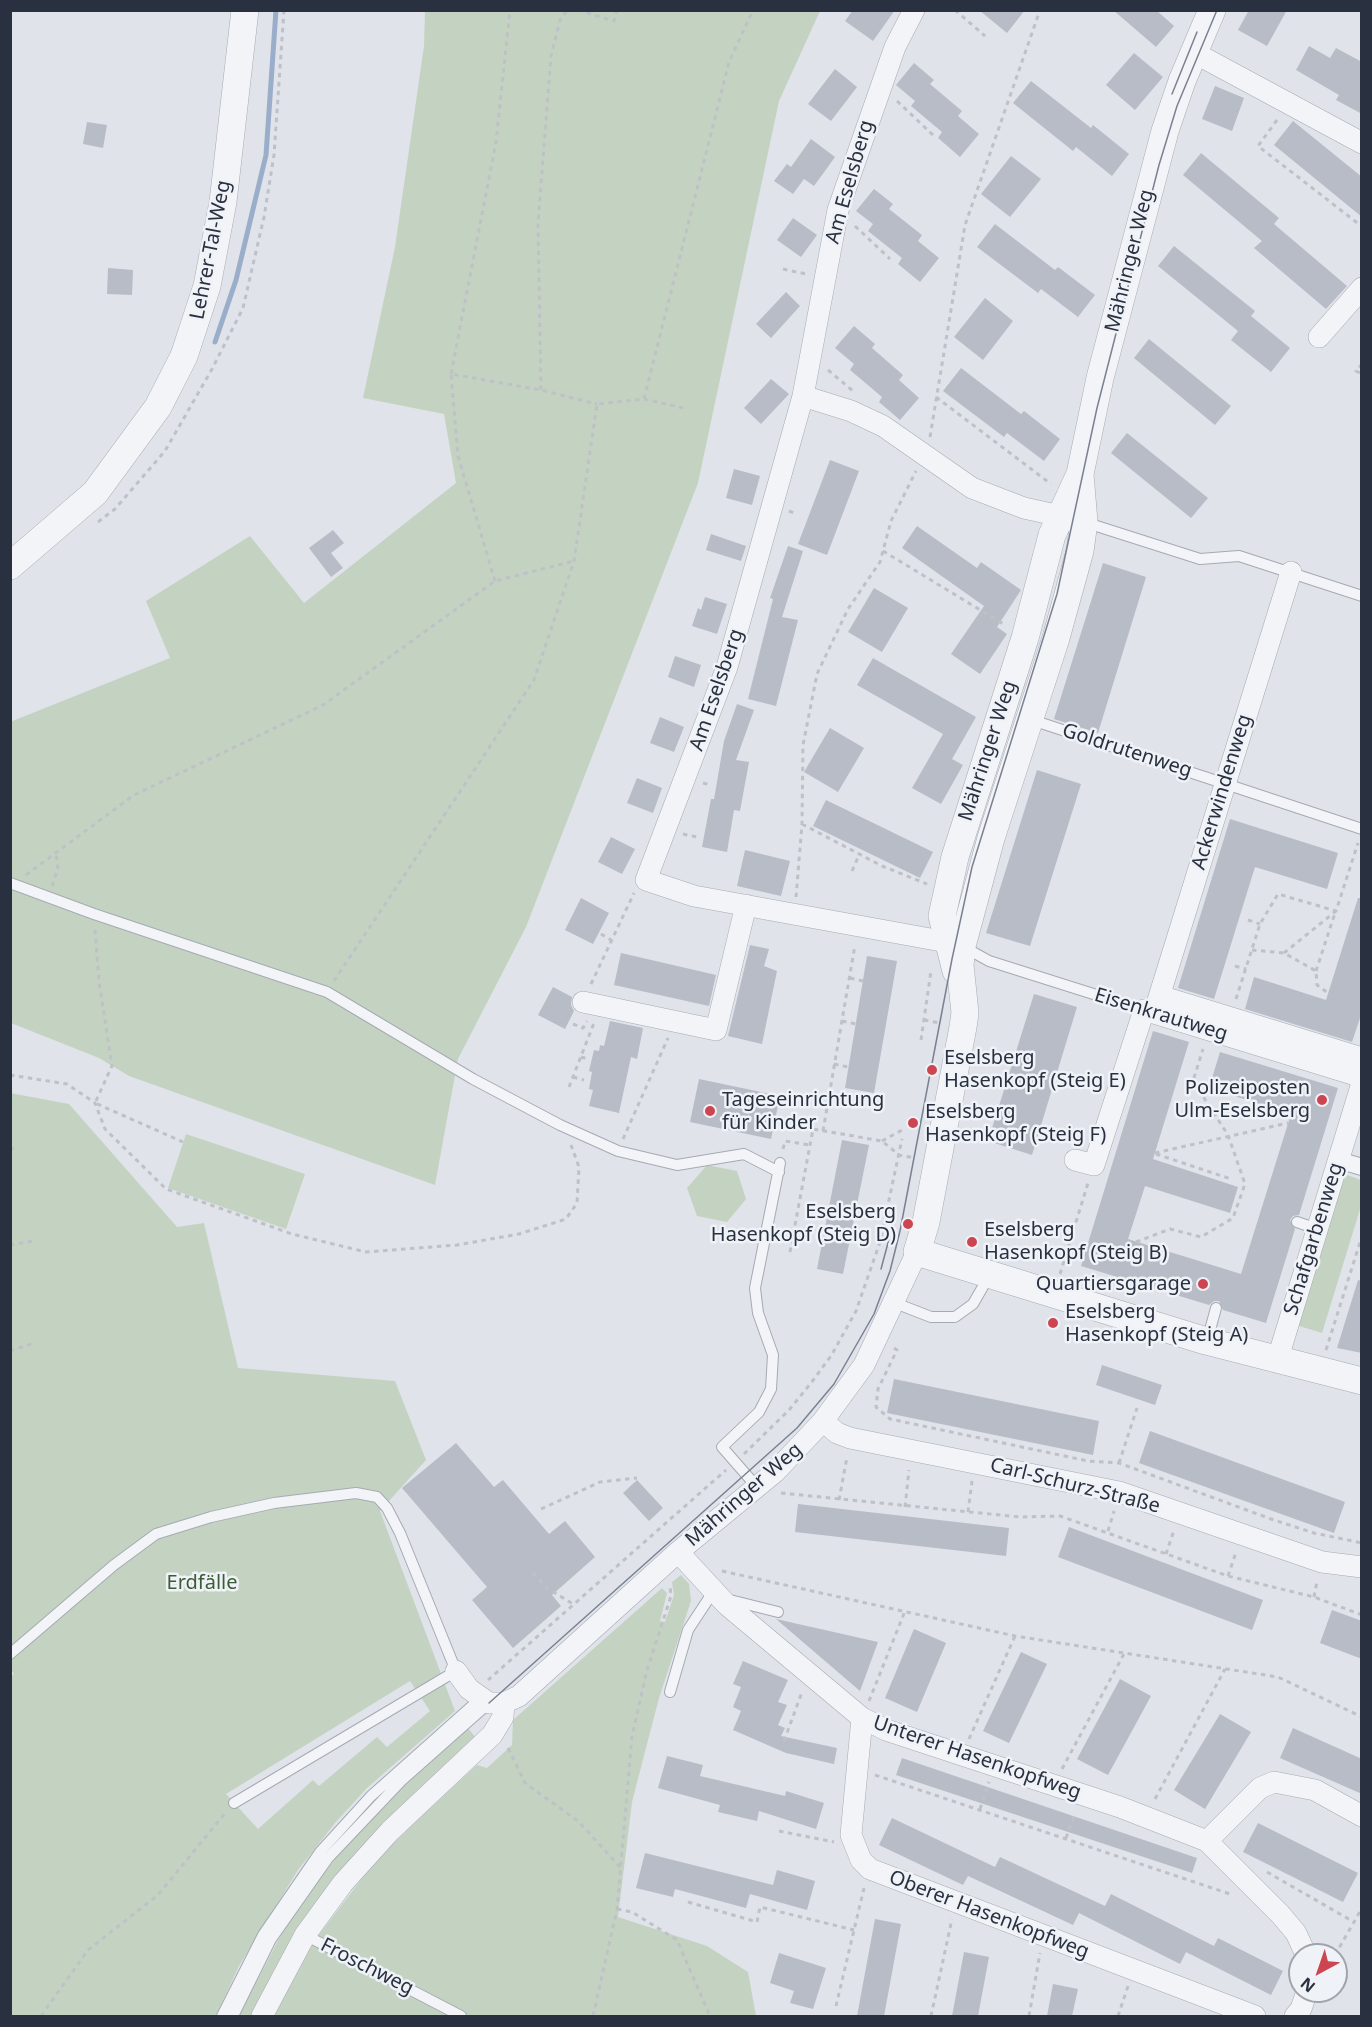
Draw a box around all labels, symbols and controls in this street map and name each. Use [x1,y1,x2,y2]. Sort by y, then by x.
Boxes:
street label: Am Eselsberg [821,117,879,247]
street label: Lehrer-Tal-Weg [186,178,236,322]
street label: Mähringer Weg [1101,187,1159,335]
street label: Am Eselsberg [685,626,749,754]
street label: Mähringer Weg [954,678,1022,824]
street label: Ackerwindenweg [1187,711,1257,873]
street label: Goldrutenweg [1059,719,1195,783]
street label: Eisenkrautweg [1091,983,1231,1047]
place label: Eselsberg Hasenkopf (Steig E) [944,1046,1126,1093]
marker: Eselsberg Hasenkopf (Steig E) [925,1063,939,1077]
place label: Polizeiposten Ulm-Eselsberg [1174,1076,1310,1123]
place label: Tageseinrichtung für Kinder [722,1088,884,1135]
marker: Polizeiposten Ulm-Eselsberg [1315,1093,1329,1107]
place label: Eselsberg Hasenkopf (Steig F) [925,1100,1106,1147]
marker: Tageseinrichtung für Kinder [703,1104,717,1118]
marker: Eselsberg Hasenkopf (Steig F) [906,1116,920,1130]
street label: Schafgarbenweg [1279,1160,1349,1318]
place label: Eselsberg Hasenkopf (Steig D) [711,1200,896,1247]
marker: Eselsberg Hasenkopf (Steig D) [901,1217,915,1231]
place label: Eselsberg Hasenkopf (Steig B) [984,1218,1168,1265]
marker: Eselsberg Hasenkopf (Steig B) [965,1235,979,1249]
place label: Quartiersgarage [1036,1272,1191,1296]
marker: Quartiersgarage [1196,1277,1210,1291]
place label: Eselsberg Hasenkopf (Steig A) [1065,1300,1248,1347]
marker: Eselsberg Hasenkopf (Steig A) [1046,1316,1060,1330]
street label: Mähringer Weg [681,1438,807,1552]
street label: Carl-Schurz-Straße [988,1453,1162,1519]
park label: Erdfälle [167,1571,237,1595]
street label: Unterer Hasenkopfweg [870,1711,1084,1805]
street label: Oberer Hasenkopfweg [886,1866,1092,1964]
street label: Froschweg [316,1933,418,2001]
north arrow [1288,1943,1348,2003]
text: N [1296,1973,1320,1998]

